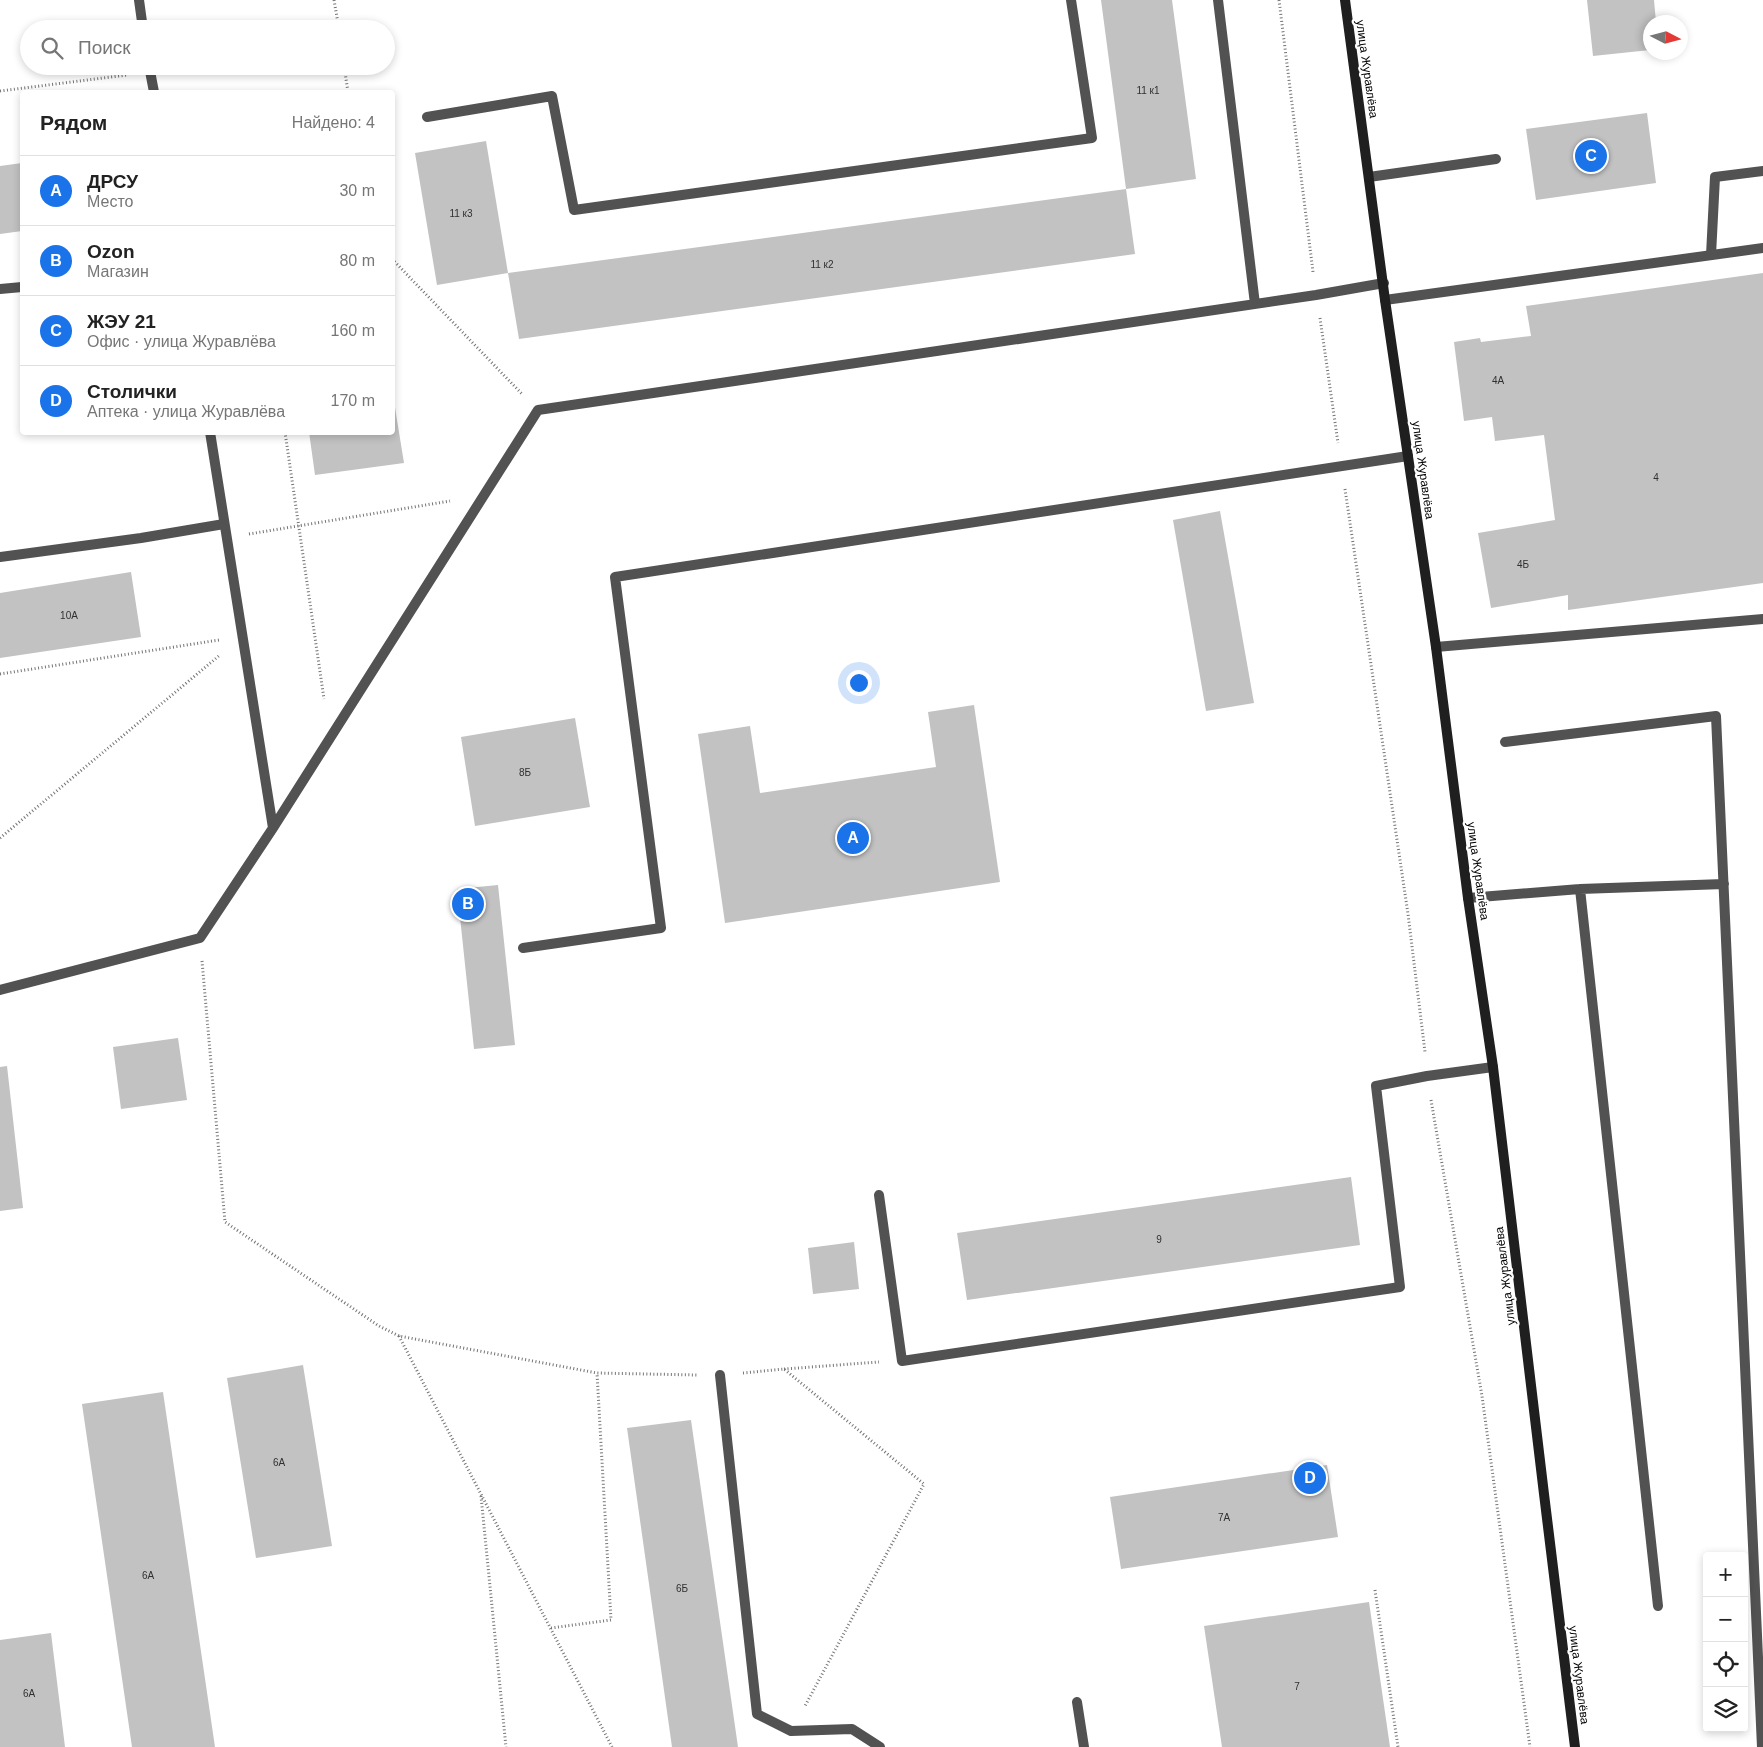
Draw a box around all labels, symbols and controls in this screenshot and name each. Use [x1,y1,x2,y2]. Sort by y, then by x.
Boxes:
north arrow [1643,15,1688,60]
street label: улица Журавлёва [1353,19,1381,119]
search box [20,20,395,75]
icon: search [38,34,66,62]
text: Поиск [78,37,131,58]
house number: 11 к1 [1136,85,1160,96]
text: Рядом [40,111,107,134]
text: Найдено: 4 [292,114,375,131]
pin: C [1575,137,1607,175]
text: ДРСУ [87,171,138,192]
text: A [50,182,62,199]
text: 30 m [339,182,375,199]
text: Место [87,193,133,210]
house number: 11 к3 [449,208,473,219]
text: Ozon [87,241,135,262]
text: B [50,252,62,269]
text: 80 m [339,252,375,269]
house number: 11 к2 [810,259,834,270]
text: Магазин [87,263,149,280]
text: ЖЭУ 21 [87,311,156,332]
text: C [50,322,62,339]
text: 160 m [331,322,375,339]
text: Офис · улица Журавлёва [87,333,276,350]
house number: 4А [1492,375,1504,386]
text: Столички [87,381,177,402]
text: D [50,392,62,409]
text: 170 m [331,392,375,409]
text: Аптека · улица Журавлёва [87,403,285,420]
street label: улица Журавлёва [1409,420,1437,520]
house number: 4 [1653,472,1659,483]
house number: 4Б [1517,559,1529,570]
house number: 10А [60,610,78,621]
your location [846,670,872,696]
house number: 8Б [519,767,531,778]
pin: A [837,819,869,857]
street label: улица Журавлёва [1464,821,1492,921]
pin: B [452,885,484,923]
street label: улица Журавлёва [1492,1226,1518,1326]
house number: 9 [1156,1234,1162,1245]
house number: 6А [273,1457,285,1468]
pin: D [1294,1459,1326,1497]
house number: 7А [1218,1512,1230,1523]
map controls [1703,1552,1748,1732]
button: + [1703,1552,1748,1597]
house number: 6А [142,1570,154,1581]
house number: 6Б [676,1583,688,1594]
button: − [1703,1597,1748,1642]
street label: улица Журавлёва [1566,1625,1592,1725]
button: locate [1703,1642,1748,1687]
house number: 7 [1294,1681,1300,1692]
button: layers [1703,1687,1748,1732]
house number: 6А [23,1688,35,1699]

